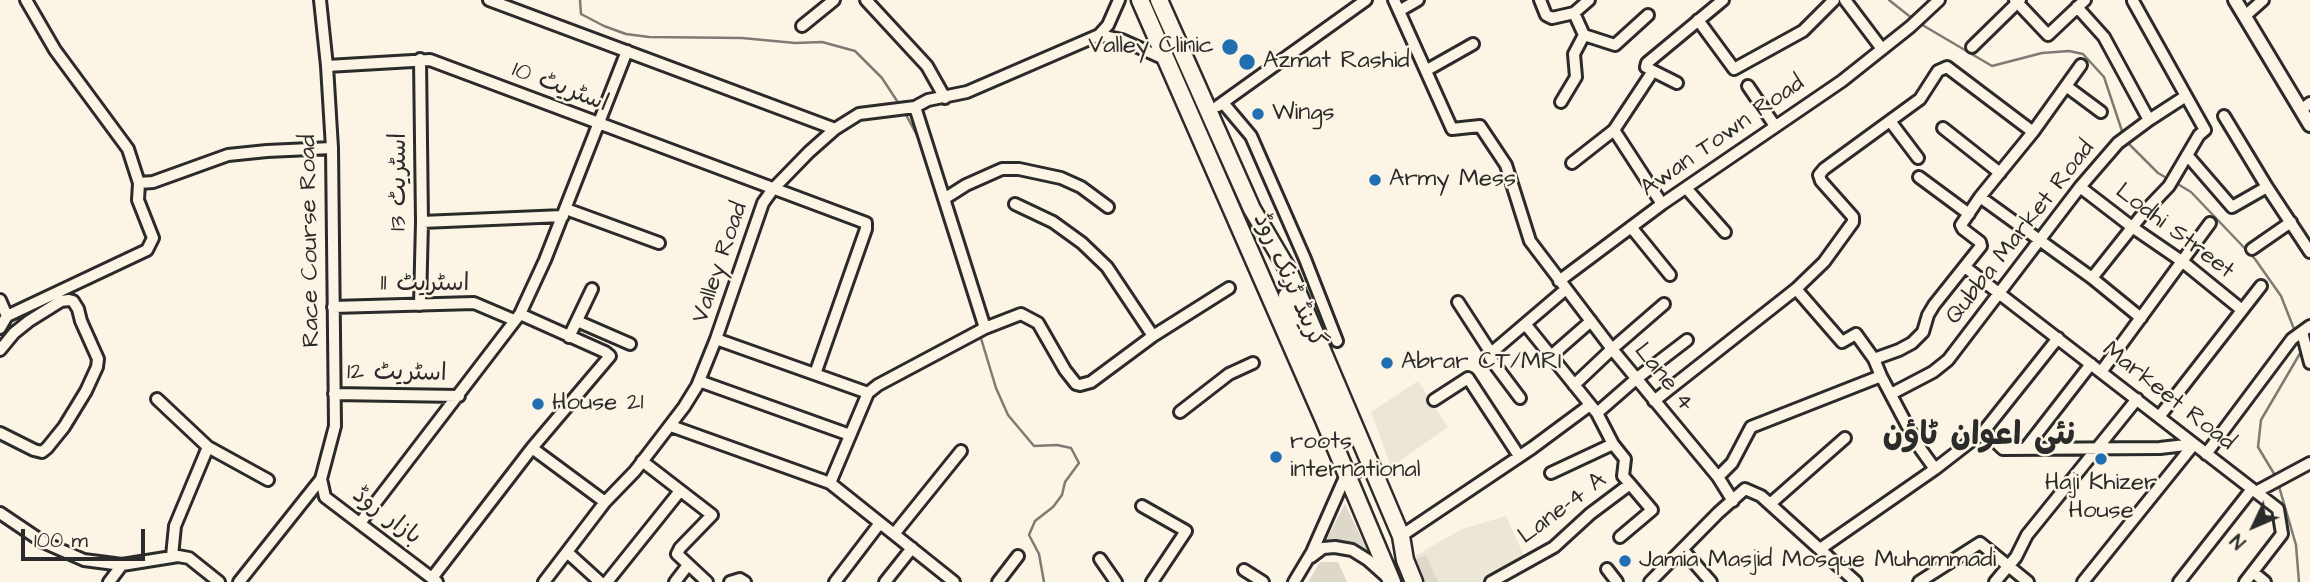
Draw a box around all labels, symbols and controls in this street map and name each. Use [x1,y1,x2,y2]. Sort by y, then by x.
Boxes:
place label: Valley Clinic [1088,33,1214,61]
marker: Valley Clinic [1220,37,1240,57]
place label: Azmat Rashid [1263,48,1410,76]
marker: Azmat Rashid [1237,52,1257,72]
street label: اسٹریٹ 10 [508,56,612,120]
street label: Awan Town Road [1636,70,1810,204]
place label: Wings [1272,100,1335,128]
marker: Wings [1250,106,1266,122]
street label: اسٹریٹ 13 [386,133,414,231]
street label: Race Course Road [295,134,327,348]
street label: Qubba Market Road [1940,135,2102,331]
place label: Army Mess [1389,166,1516,194]
marker: Army Mess [1367,172,1383,188]
street label: Lodhi Street [2109,178,2239,286]
street label: Valley Road [687,199,755,327]
street label: گرینڈ ٹرنک روڈ [1245,209,1331,353]
street label: اسٹریٹ 11 [381,271,469,299]
street label: Markeet Road [2096,336,2240,458]
street label: Lane 4 [1627,338,1699,418]
place label: Abrar CT/MRI [1401,349,1562,377]
marker: Abrar CT/MRI [1379,355,1395,371]
street label: اسٹریٹ 12 [347,359,447,389]
place label: House 21 [552,390,644,418]
marker: House 21 [530,396,546,412]
district label: نئی اعوان ٹاؤن [1883,418,2075,456]
place label: roots international [1290,429,1421,485]
marker: roots international [1268,449,1284,465]
marker: Haji Khizer House [2093,451,2109,467]
street label: Lane-4 A [1513,467,1613,551]
place label: Haji Khizer House [2045,470,2157,526]
street label: بازار روڈ [346,482,426,552]
north arrow [2219,491,2289,561]
scale bar [24,516,149,560]
text: 100 m [34,526,88,555]
text: N [2225,527,2252,555]
place label: Jamia Masjid Mosque Muhammadi [1639,547,1996,575]
marker: Jamia Masjid Mosque Muhammadi [1617,553,1633,569]

